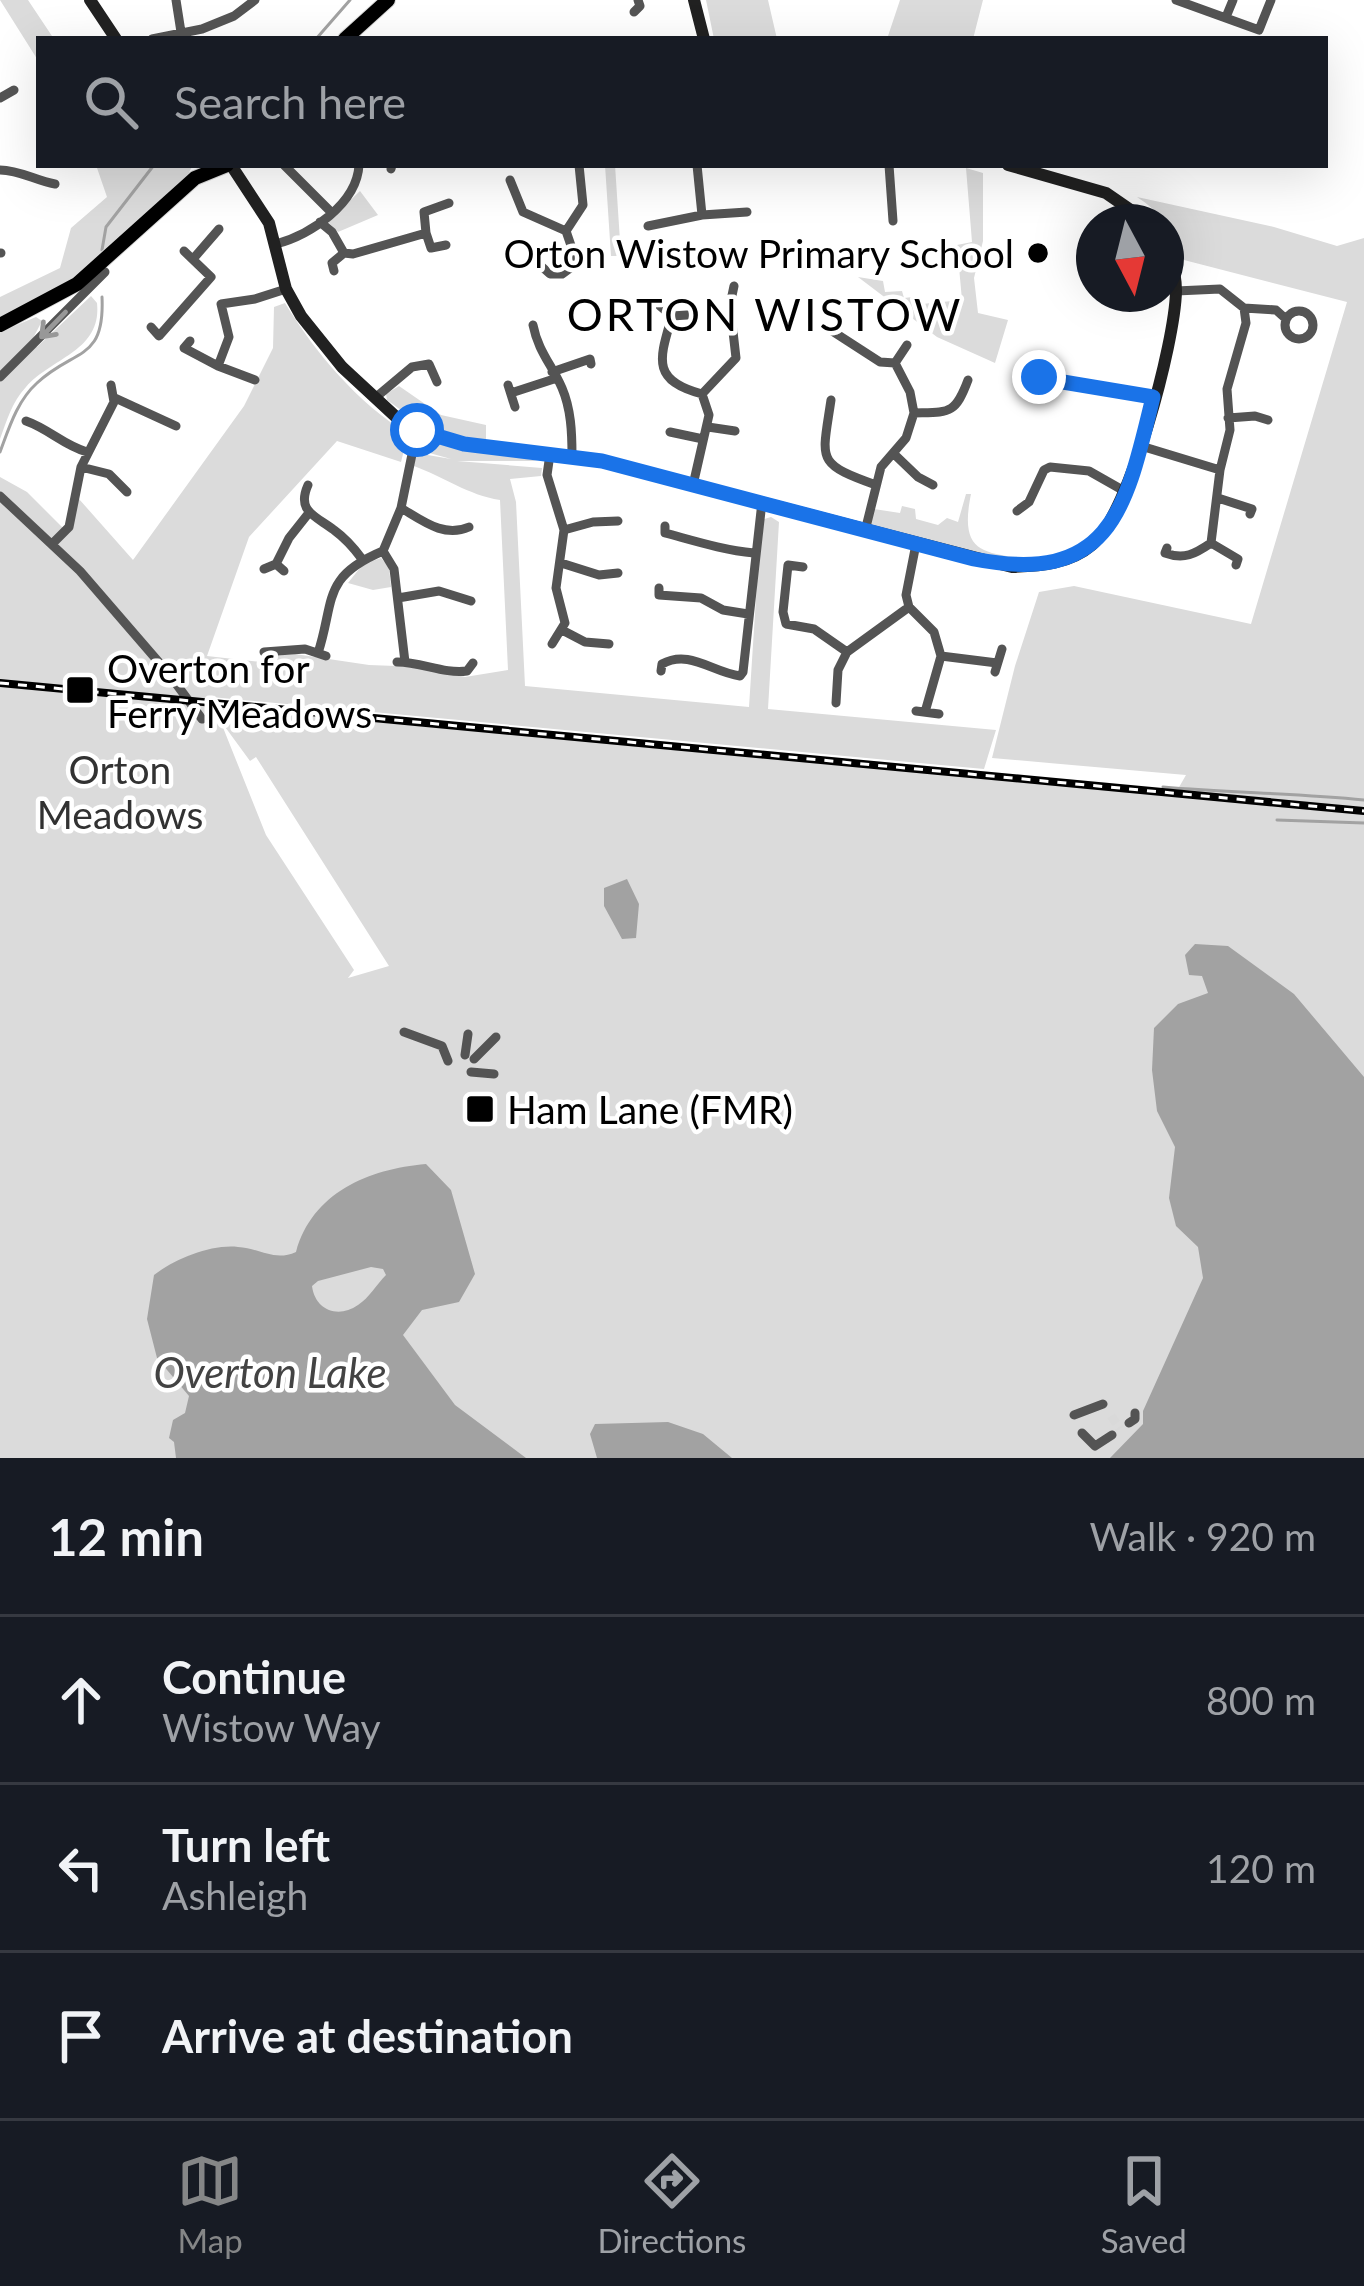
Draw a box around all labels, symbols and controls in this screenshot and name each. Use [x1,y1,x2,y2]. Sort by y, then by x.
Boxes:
search box [36,36,1328,168]
icon: search [78,69,144,135]
text: Search here [174,75,406,129]
north arrow [1076,204,1184,312]
place label: Orton Wistow Primary School [503,230,1014,276]
marker: Orton Wistow Primary School [1025,240,1051,266]
district label: ORTON WISTOW [567,287,963,341]
one-way arrow [39,310,67,339]
route end [1012,350,1066,404]
route start [390,403,444,457]
place label: Overton for Ferry Meadows [107,645,372,736]
marker: Overton for Ferry Meadows [64,674,96,706]
park label: Orton Meadows [37,746,203,837]
place label: Ham Lane (FMR) [507,1086,793,1132]
marker: Ham Lane (FMR) [464,1093,496,1125]
water label: Overton Lake [153,1347,387,1397]
text: 12 min [48,1506,204,1567]
text: Walk · 920 m [1089,1513,1316,1559]
text: Continue [162,1650,346,1704]
icon: ahead [48,1667,114,1733]
text: 800 m [1206,1677,1316,1723]
text: Wistow Way [162,1704,381,1750]
text: Turn left [162,1818,330,1872]
icon: left [48,1835,114,1901]
text: 120 m [1206,1845,1316,1891]
text: Ashleigh [162,1872,308,1918]
icon: arrive [48,2003,114,2069]
text: Arrive at destination [162,2009,573,2063]
tab: Map [177,2148,243,2260]
tab: Directions [597,2148,746,2260]
tab: Saved [1101,2148,1187,2260]

